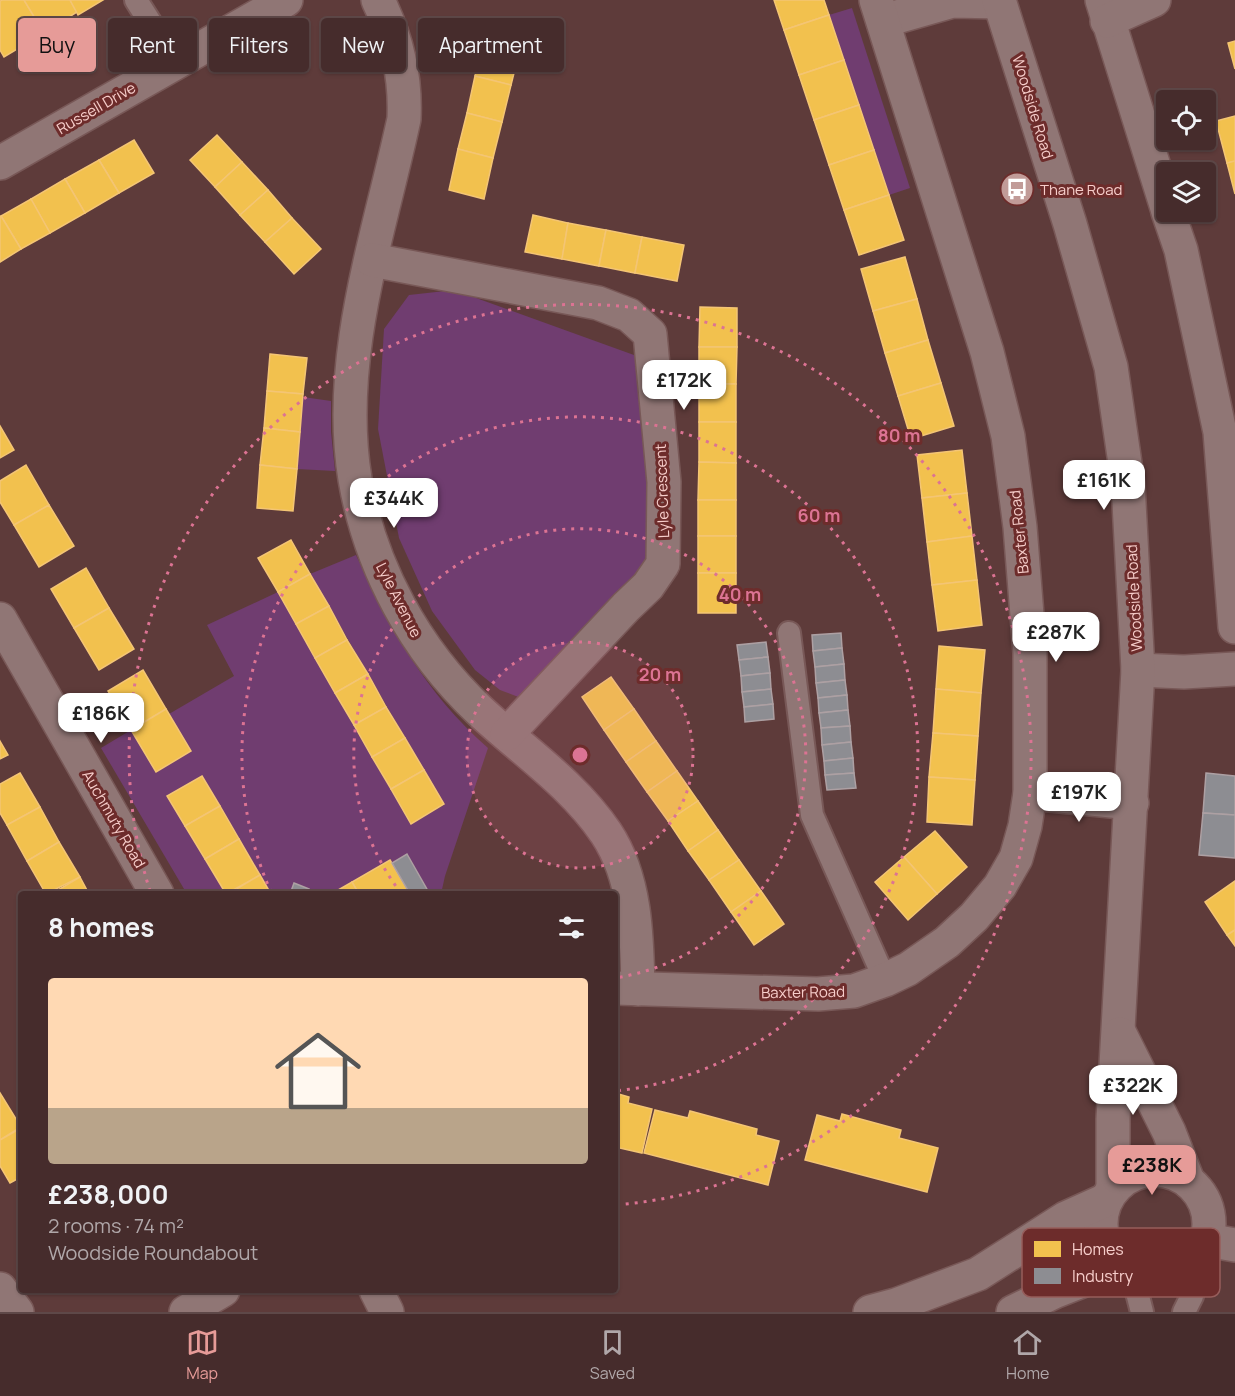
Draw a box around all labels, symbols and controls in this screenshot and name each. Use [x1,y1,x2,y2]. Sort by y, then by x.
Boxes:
chip: Buy [18,18,96,72]
chip: Rent [108,18,197,72]
chip: Filters [209,18,309,72]
chip: New [321,18,406,72]
chip: Apartment [418,18,564,72]
street label: Woodside Road [1007,53,1059,161]
street label: Russell Drive [53,77,140,139]
map controls [1156,90,1216,222]
button: locate [1156,90,1216,150]
button: layers [1156,162,1216,222]
bus stop icon: Thane Road [999,171,1035,207]
place label: Thane Road [1040,179,1122,200]
pin: £172K [642,360,726,411]
text: £172K [656,366,712,393]
text: 80 m [878,423,920,447]
street label: Lyle Crescent [650,444,674,538]
pin: £161K [1062,460,1146,511]
text: £161K [1077,466,1131,493]
pin: £344K [352,478,436,529]
text: £344K [364,484,424,511]
street label: Baxter Road [1004,489,1034,575]
text: 60 m [798,503,840,527]
street label: Woodside Road [1121,544,1147,652]
street label: Lyle Avenue [371,559,427,641]
text: 40 m [719,582,761,606]
pin: £287K [1014,612,1098,663]
text: £287K [1026,618,1086,645]
text: 20 m [639,662,681,686]
pin: £186K [59,693,143,744]
text: £186K [72,699,130,726]
centre of rings [570,745,590,765]
street label: Auchmuty Road [78,766,150,872]
pin: £197K [1037,772,1121,823]
text: £197K [1051,778,1107,805]
text: 8 homes [48,909,154,945]
icon: filters [555,911,588,944]
street label: Baxter Road [761,981,845,1003]
icon: home [264,1017,372,1125]
pin: £322K [1091,1065,1175,1116]
text: £322K [1103,1071,1163,1098]
pin: £238K [1110,1145,1194,1196]
text: £238K [1122,1151,1182,1178]
text: £238,000 [48,1176,169,1212]
text: 2 rooms · 74 m² [48,1212,184,1239]
legend [1022,1228,1220,1297]
text: Homes [1072,1238,1124,1260]
text: Woodside Roundabout [48,1239,258,1266]
text: Industry [1072,1265,1134,1287]
tab: Map [186,1326,219,1384]
tab: Saved [590,1326,635,1384]
tab: Home [1006,1326,1049,1384]

